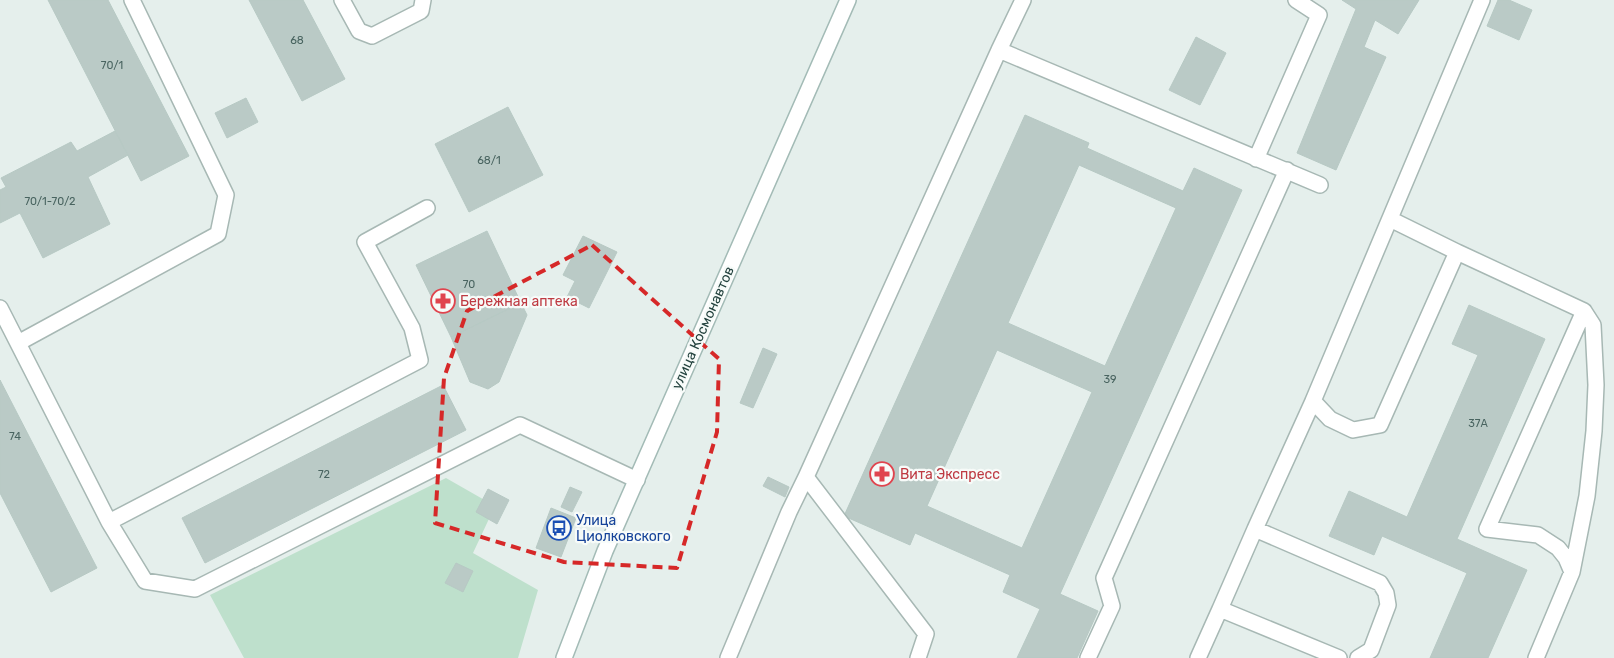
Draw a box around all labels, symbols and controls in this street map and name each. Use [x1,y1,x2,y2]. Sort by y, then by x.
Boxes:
house number: 68 [290,34,304,47]
house number: 70/1 [101,59,123,72]
house number: 68/1 [477,154,501,167]
house number: 70/1-70/2 [24,195,76,208]
street label: улица Космонавтов [668,264,738,392]
house number: 70 [463,278,475,291]
pharmacy icon: Бережная аптека [430,288,456,314]
place label: Бережная аптека [460,293,578,310]
house number: 39 [1103,373,1117,386]
house number: 37А [1468,417,1488,430]
house number: 74 [9,430,21,443]
pharmacy icon: Вита Экспресс [869,461,895,487]
place label: Вита Экспресс [900,466,1000,483]
house number: 72 [318,468,330,481]
place label: Улица Циолковского [576,512,671,545]
bus stop icon: Улица Циолковского [546,515,572,541]

